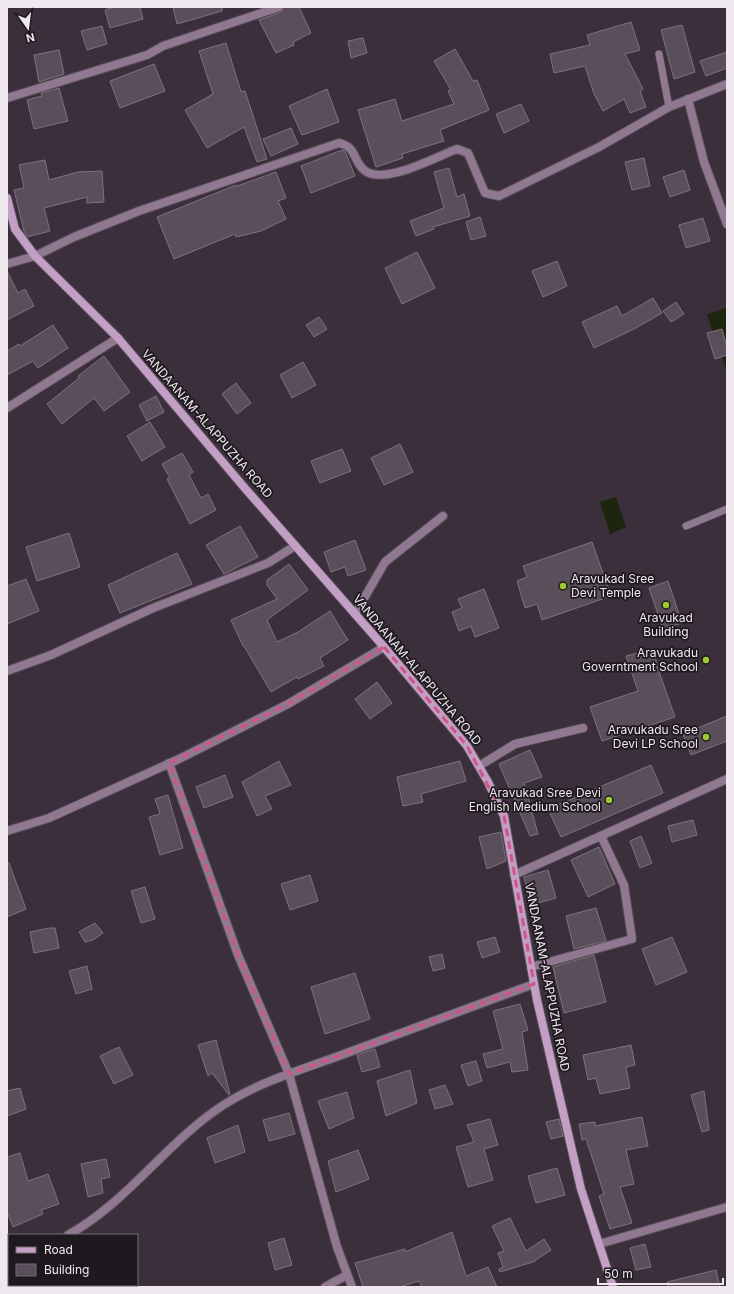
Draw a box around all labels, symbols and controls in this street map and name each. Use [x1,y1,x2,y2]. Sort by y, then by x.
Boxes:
north arrow [8,8,48,48]
text: N [25,30,36,46]
street label: VANDAANAM-ALAPPUZHA ROAD [139,346,276,501]
place label: Aravukad Sree Devi Temple [571,571,654,600]
marker: Aravukad Sree Devi Temple [558,581,568,591]
street label: VANDAANAM-ALAPPUZHA ROAD [350,591,485,748]
marker: Aravukad Building [661,600,671,610]
place label: Aravukad Building [639,610,693,639]
place label: Aravukadu Governtment School [582,645,698,674]
marker: Aravukadu Governtment School [701,655,711,665]
place label: Aravukadu Sree Devi LP School [608,722,698,751]
marker: Aravukadu Sree Devi LP School [701,732,711,742]
place label: Aravukad Sree Devi English Medium School [469,785,601,814]
marker: Aravukad Sree Devi English Medium School [604,795,614,805]
street label: VANDAANAM-ALAPPUZHA ROAD [522,881,573,1073]
legend [8,1234,138,1286]
text: Road [44,1242,73,1257]
scale bar [598,1260,723,1286]
text: Building [44,1262,89,1277]
text: 50 m [604,1266,633,1281]

